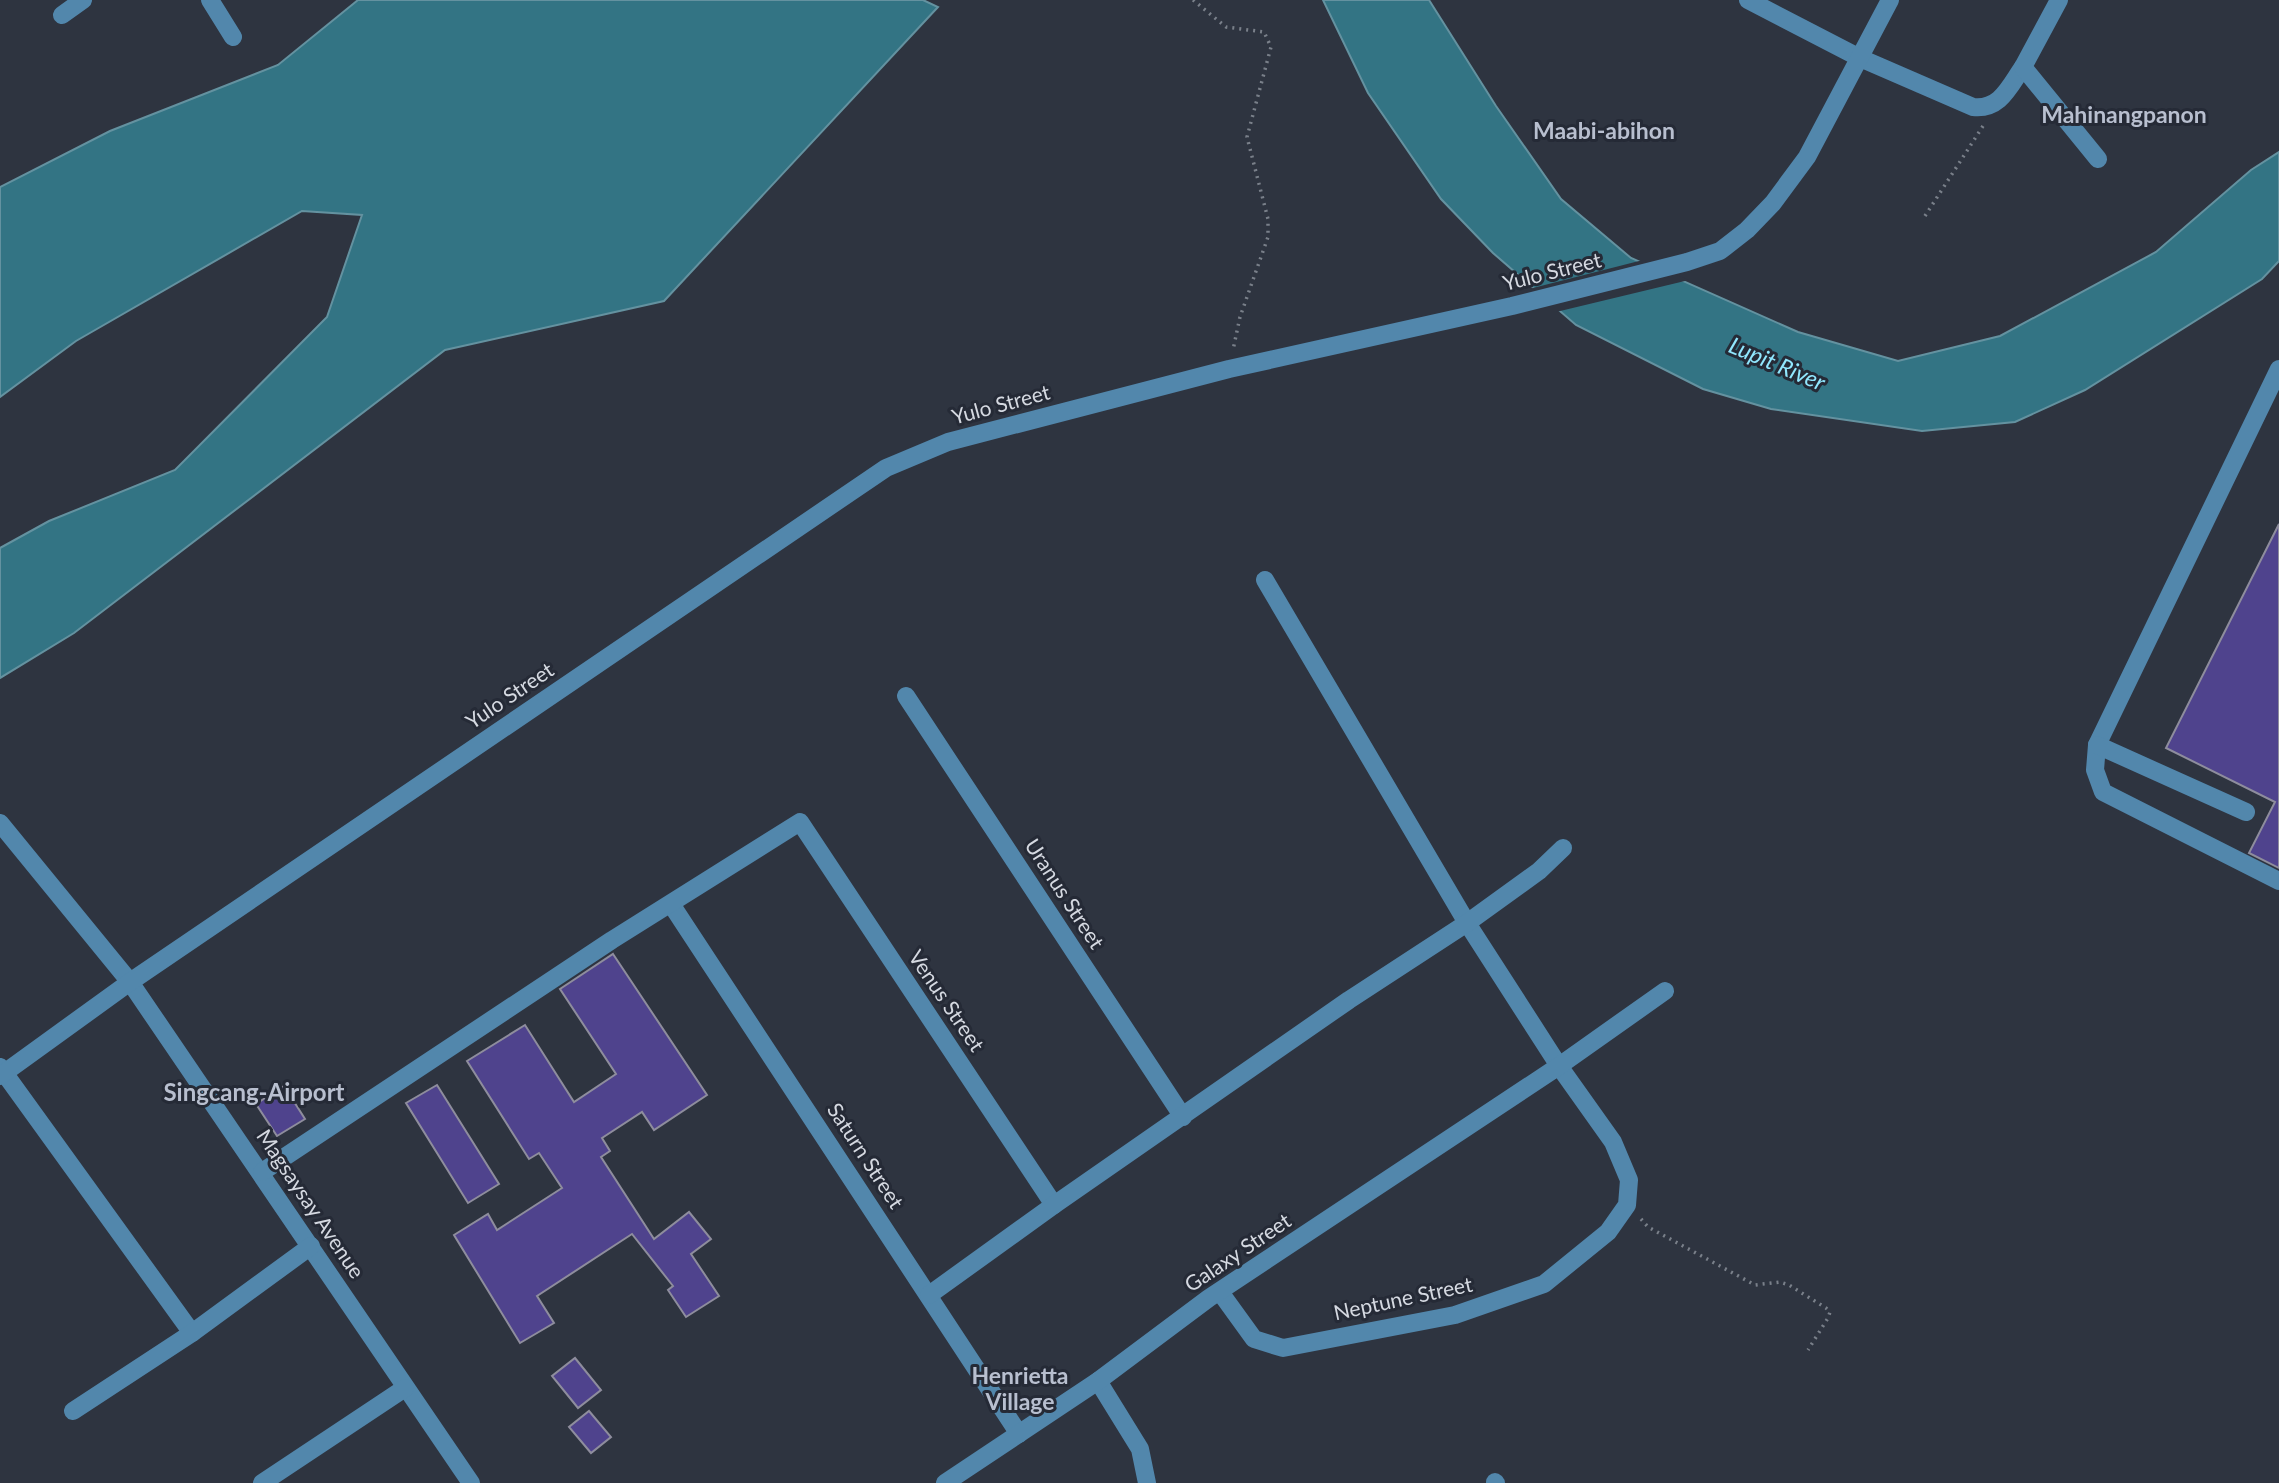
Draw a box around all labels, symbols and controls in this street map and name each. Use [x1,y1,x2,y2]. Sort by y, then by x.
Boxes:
district label: Mahinangpanon [2041,100,2207,128]
district label: Maabi-abihon [1533,116,1675,144]
street label: Yulo Street [1500,246,1604,295]
water label: Lupit River [1725,330,1831,396]
street label: Yulo Street [949,378,1053,429]
street label: Yulo Street [460,656,558,733]
street label: Uranus Street [1020,833,1110,953]
street label: Venus Street [904,945,991,1056]
district label: Singcang-Airport [163,1077,345,1106]
street label: Saturn Street [823,1098,910,1213]
street label: Magsaysay Avenue [252,1124,370,1282]
street label: Galaxy Street [1179,1207,1295,1296]
street label: Neptune Street [1331,1271,1475,1324]
district label: Henrietta Village [971,1361,1069,1415]

